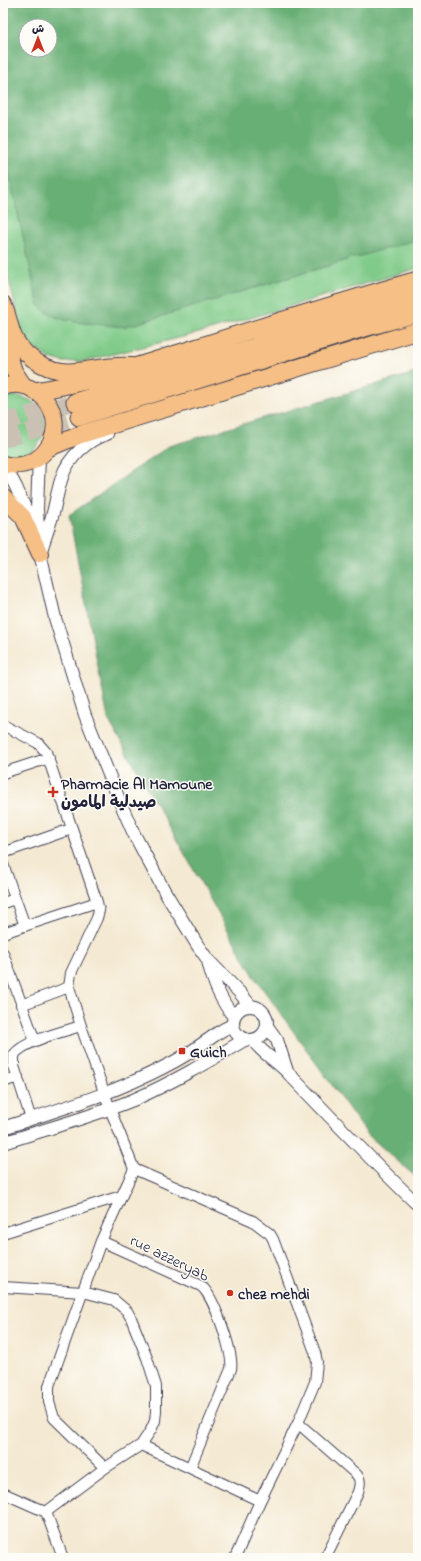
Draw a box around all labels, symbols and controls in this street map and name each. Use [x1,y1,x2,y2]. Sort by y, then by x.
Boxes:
north arrow [18,18,58,58]
text: ش [32,21,44,37]
place label: Pharmacie Al Mamoune صيدلية المامون [61,773,213,815]
marker: Pharmacie Al Mamoune صيدلية المامون [48,787,58,797]
place label: Guich [190,1041,227,1065]
marker: Guich [177,1046,187,1056]
street label: rue azzeryab [125,1229,213,1289]
place label: chez mehdi [238,1283,310,1307]
marker: chez mehdi [225,1288,235,1298]

